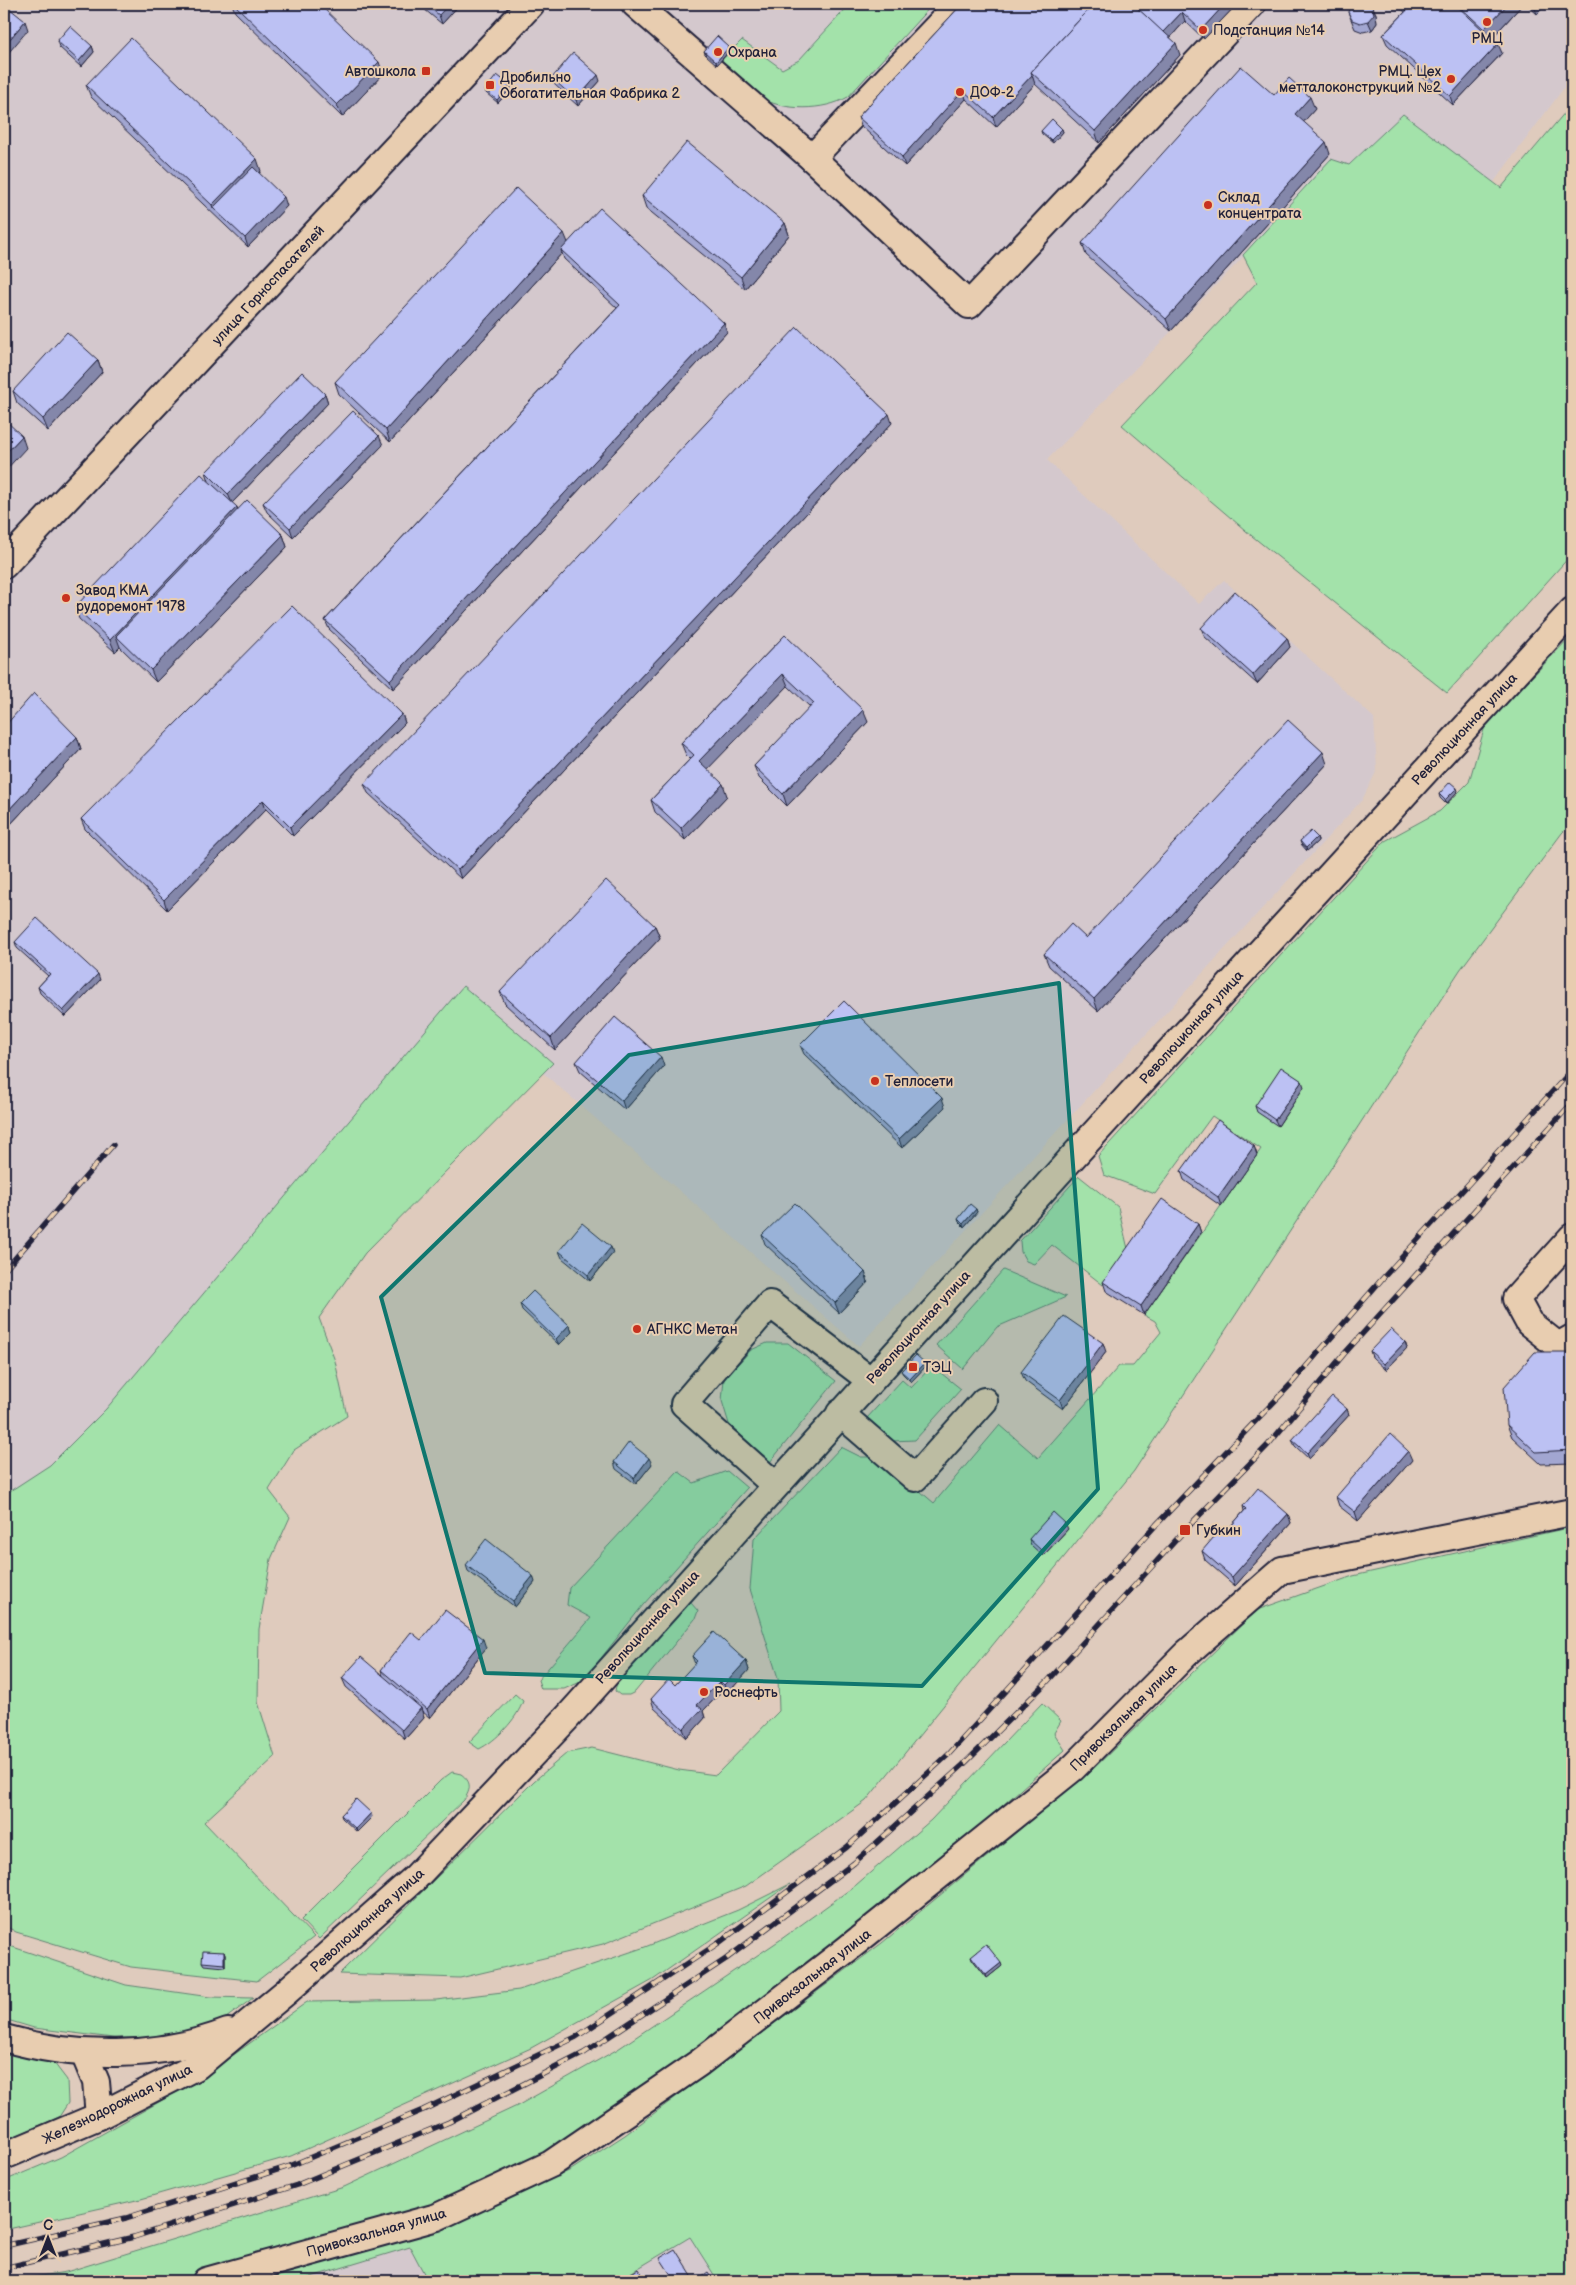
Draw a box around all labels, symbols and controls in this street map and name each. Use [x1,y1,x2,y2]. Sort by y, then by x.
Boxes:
marker: РМЦ [1481,16,1493,28]
place label: Подстанция №14 [1213,22,1325,39]
marker: Подстанция №14 [1197,24,1209,36]
place label: РМЦ [1471,30,1503,47]
place label: Охрана [728,44,777,61]
marker: Охрана [712,46,724,58]
place label: Автошкола [344,63,417,80]
place label: РМЦ. Цех метталоконструкций №2 [1279,63,1442,96]
marker: Автошкола [420,65,432,77]
place label: Дробильно Обогатительная Фабрика 2 [500,69,680,102]
marker: РМЦ. Цех метталоконструкций №2 [1445,73,1457,85]
marker: Дробильно Обогатительная Фабрика 2 [484,79,496,91]
place label: ДОФ-2 [970,84,1015,101]
marker: ДОФ-2 [954,86,966,98]
place label: Склад концентрата [1218,189,1302,222]
marker: Склад концентрата [1202,199,1214,211]
street label: улица Горноспасателей [209,222,328,349]
place label: Завод КМА рудоремонт 1978 [76,582,185,615]
marker: Завод КМА рудоремонт 1978 [60,592,72,604]
street label: Революционная улица [1408,669,1521,789]
street label: Революционная улица [1136,966,1247,1088]
place label: Теплосети [885,1073,953,1090]
marker: Теплосети [869,1075,881,1087]
street label: Революционная улица [863,1266,974,1388]
place label: АГНКС Метан [646,1321,738,1338]
marker: АГНКС Метан [631,1323,643,1335]
place label: ТЭЦ [923,1359,952,1376]
marker: ТЭЦ [907,1361,919,1373]
place label: Губкин [1196,1522,1241,1539]
marker: Губкин [1178,1523,1192,1537]
street label: Революционная улица [592,1566,703,1688]
street label: Привокзальная улица [1066,1660,1181,1775]
place label: Роснефть [714,1684,778,1701]
marker: Роснефть [698,1686,710,1698]
street label: Революционная улица [307,1864,428,1976]
street label: Привокзальная улица [750,1925,875,2028]
street label: Железнодорожная улица [40,2060,195,2148]
street label: Привокзальная улица [304,2204,449,2261]
north arrow [22,2212,72,2262]
text: С [43,2217,53,2234]

